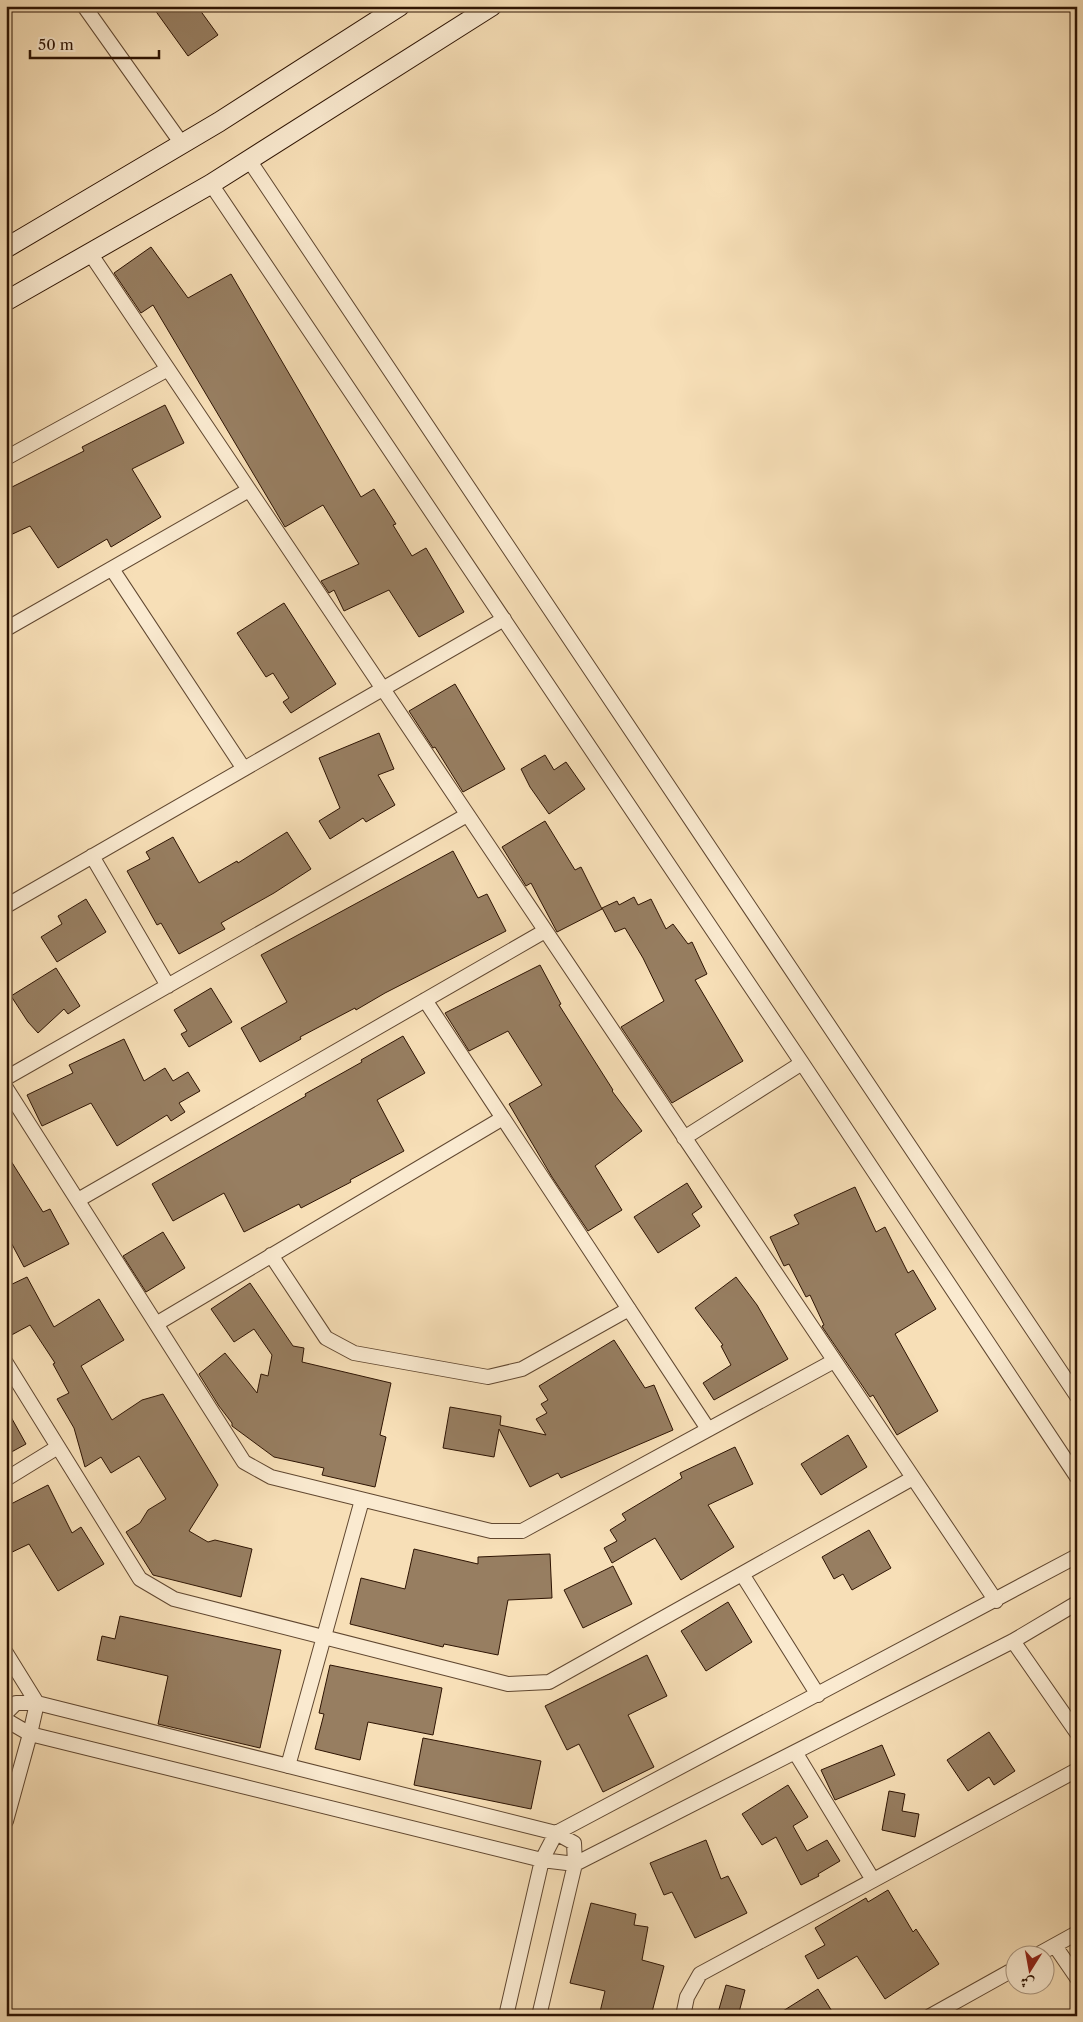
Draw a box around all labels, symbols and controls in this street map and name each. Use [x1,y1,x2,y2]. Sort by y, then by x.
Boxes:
scale bar [30,28,159,60]
text: 50 m [38,35,74,54]
north arrow [1006,1944,1056,1994]
text: ش [1019,1973,1036,1993]

